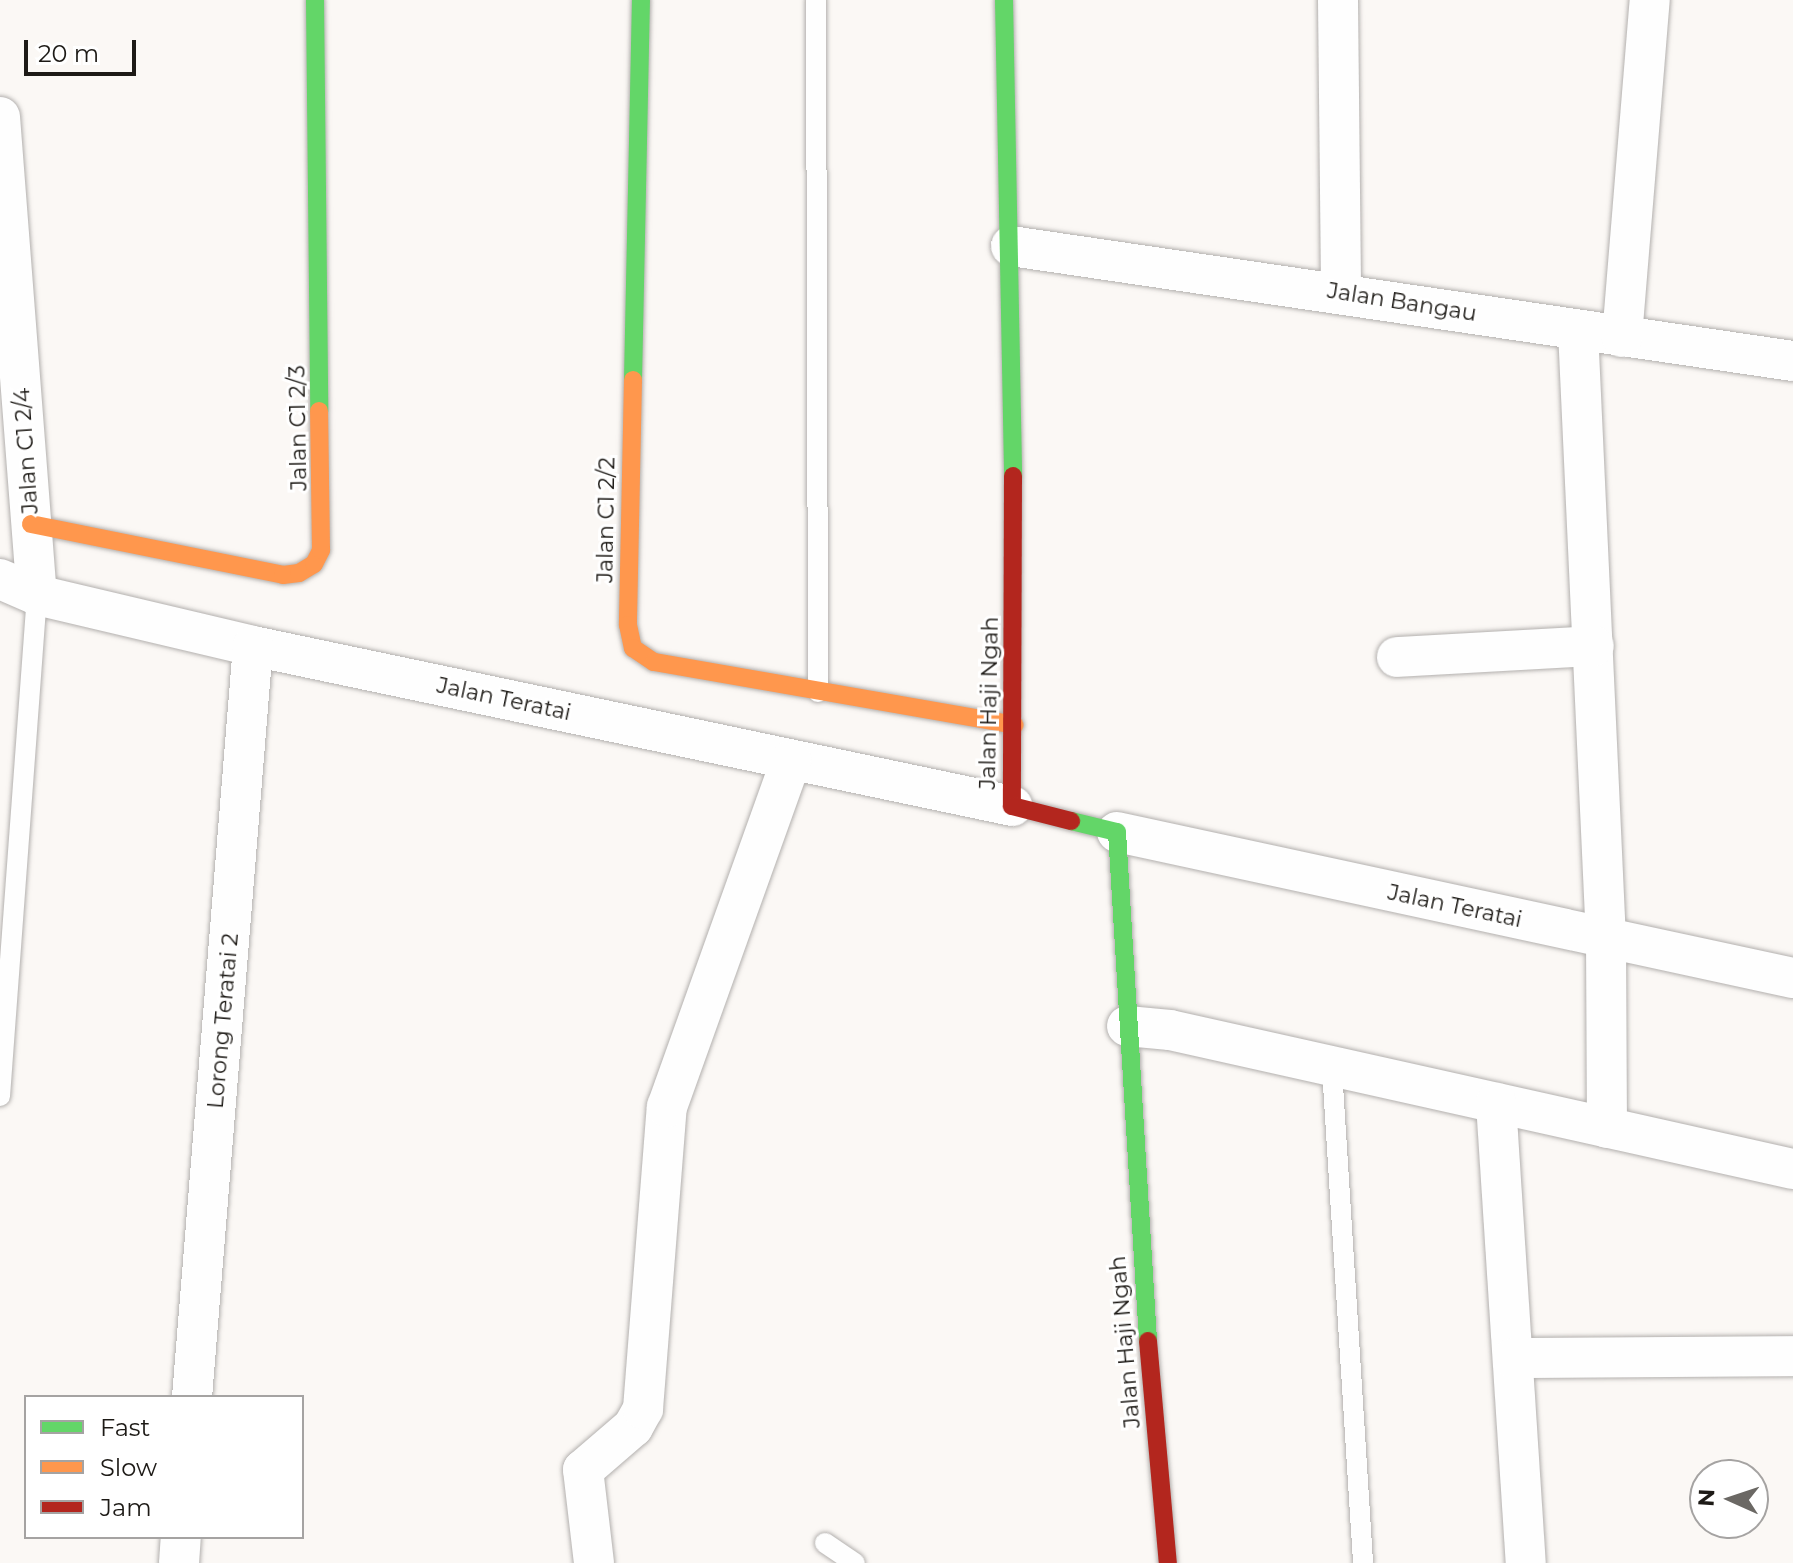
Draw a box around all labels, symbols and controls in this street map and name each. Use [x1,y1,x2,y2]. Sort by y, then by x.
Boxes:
scale bar [28,24,140,74]
text: 20 m [38,39,99,68]
street label: Jalan Bangau [1325,277,1479,327]
street label: Jalan C1 2/3 [284,365,312,491]
street label: Jalan C1 2/4 [8,387,44,515]
street label: Jalan C1 2/2 [592,457,620,583]
street label: Jalan Haji Ngah [974,616,1004,790]
street label: Jalan Teratai [434,672,574,726]
street label: Jalan Teratai [1385,879,1525,933]
street label: Lorong Teratai 2 [202,932,244,1110]
street label: Jalan Haji Ngah [1104,1255,1146,1429]
legend [24,1395,304,1539]
text: Fast [100,1413,150,1442]
text: Slow [100,1453,157,1482]
north arrow [1689,1459,1769,1539]
text: N [1693,1488,1720,1507]
text: Jam [100,1493,152,1522]

